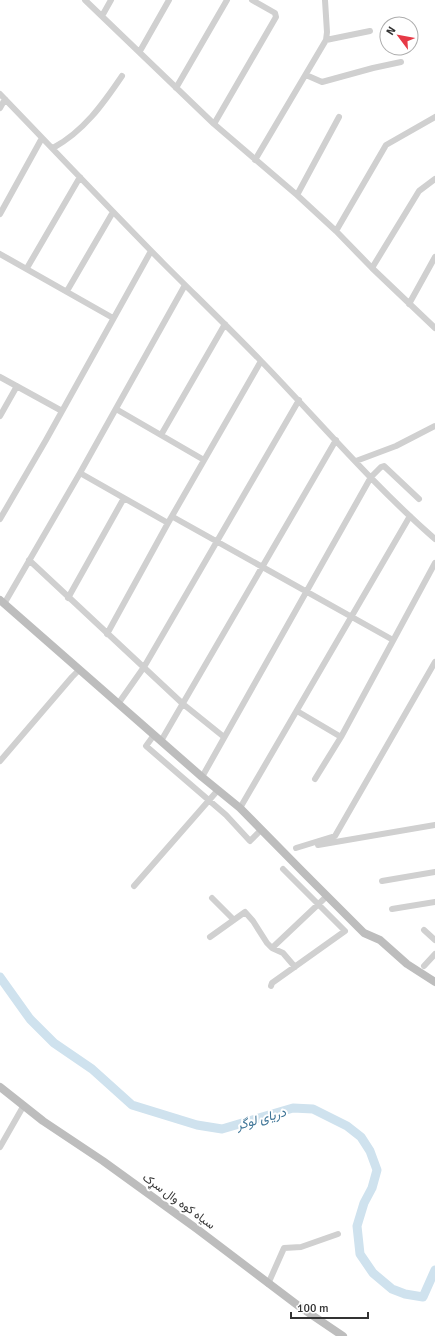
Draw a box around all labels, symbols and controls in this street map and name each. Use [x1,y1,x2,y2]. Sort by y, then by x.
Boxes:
north arrow [379,16,419,56]
text: N [383,24,398,38]
water label: دریای لوگر [234,1104,288,1134]
street label: سیاه کوه وال سړک [140,1170,218,1233]
scale bar [291,1294,368,1320]
text: 100 m [297,1301,329,1316]

